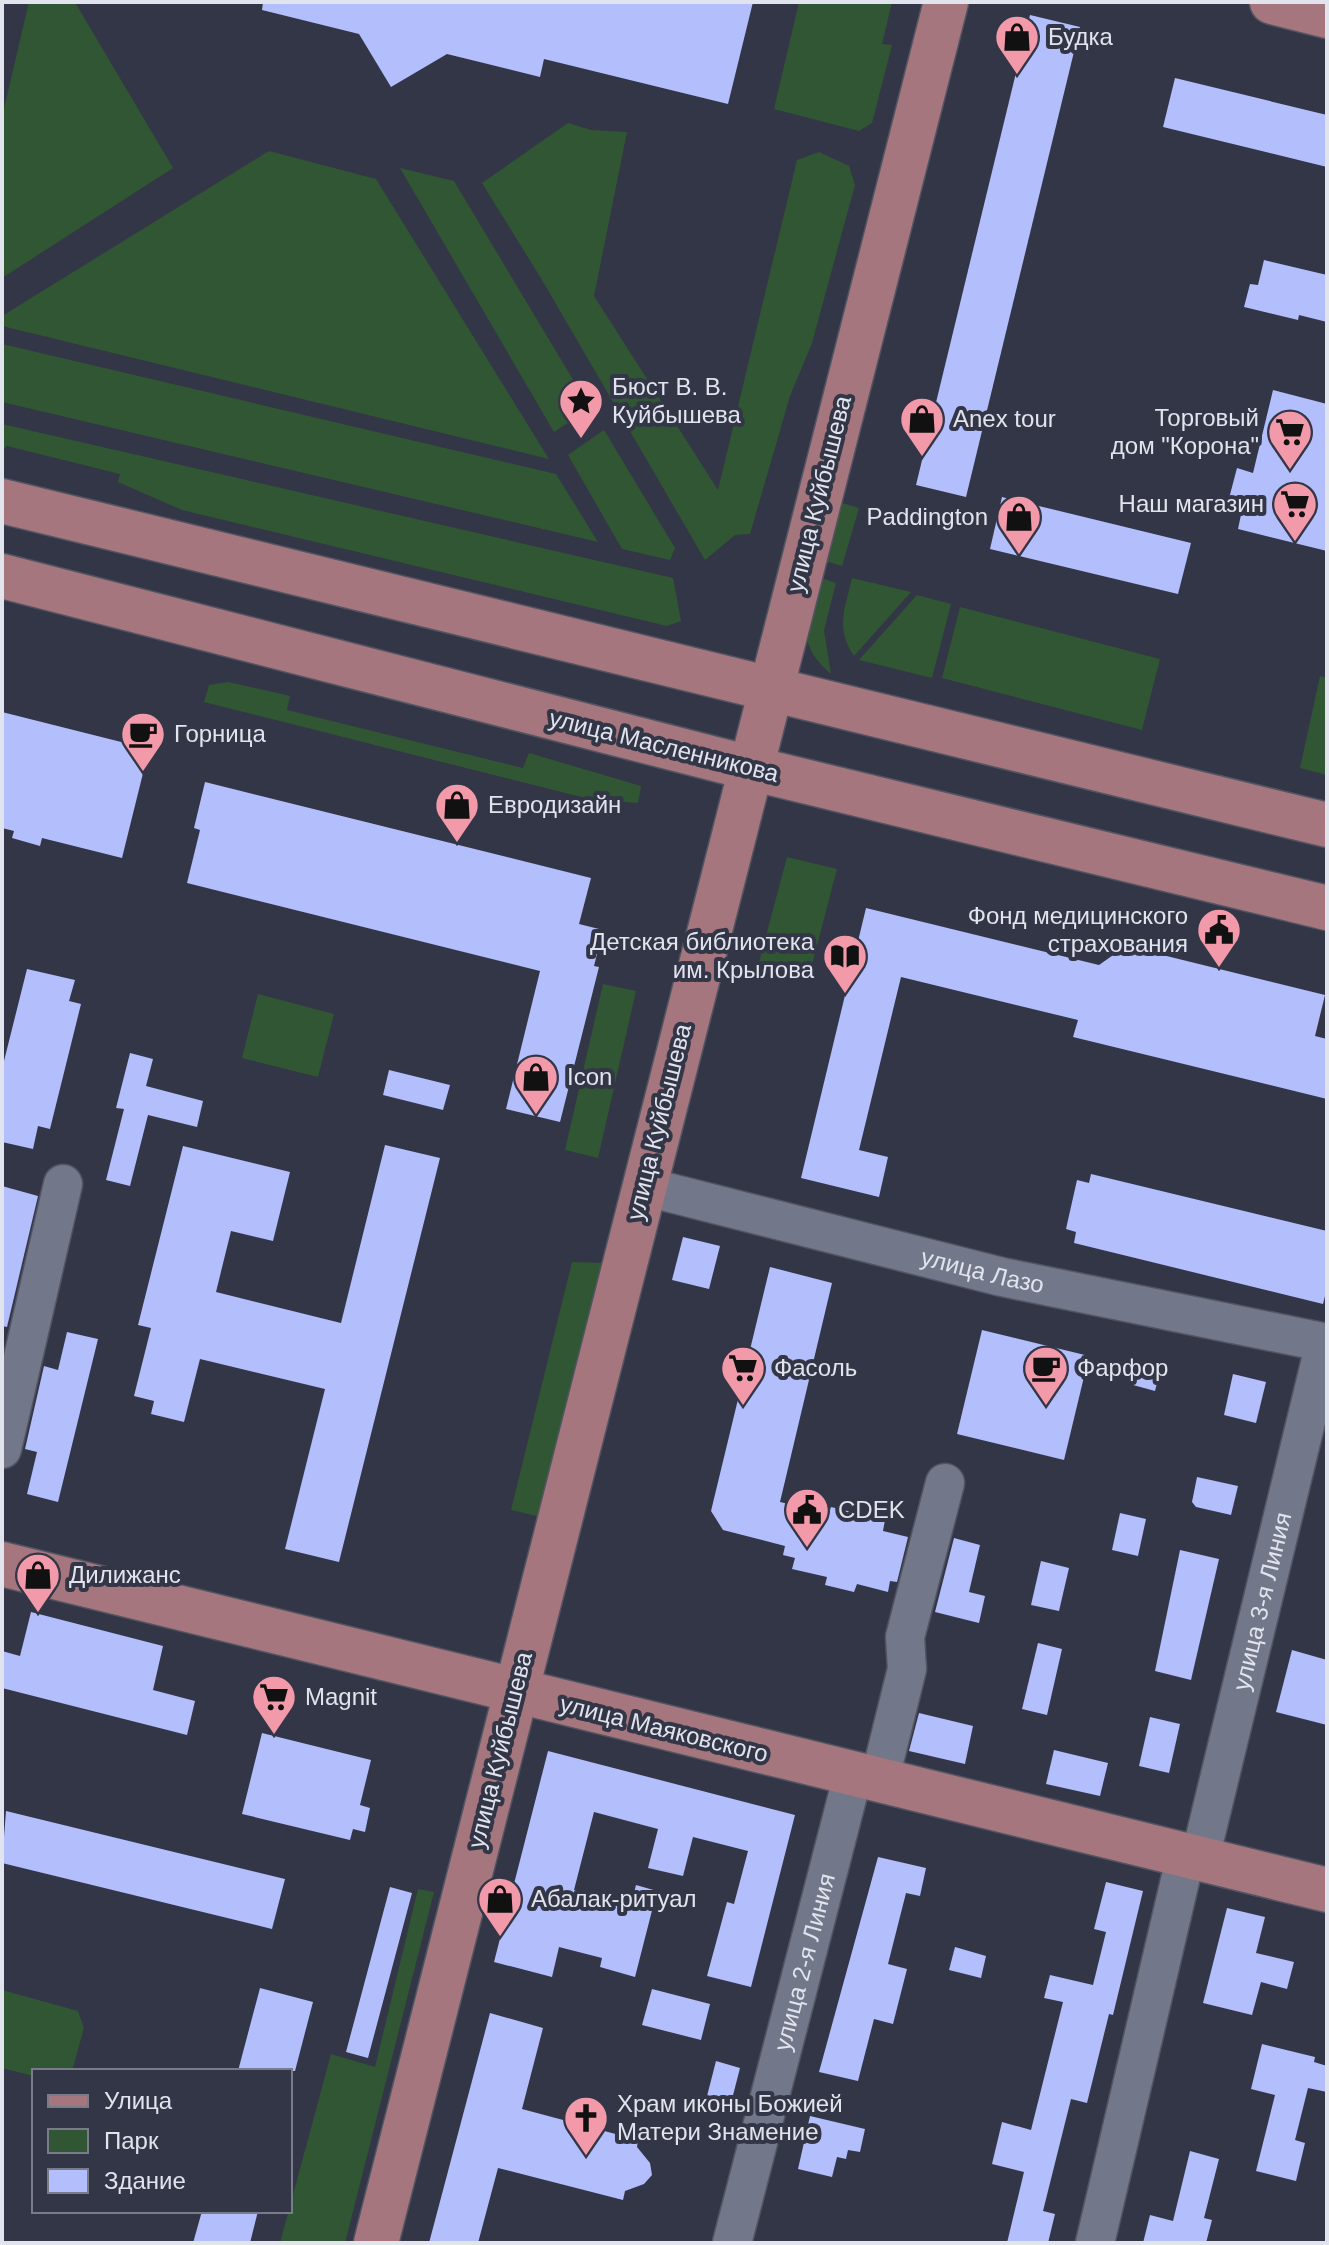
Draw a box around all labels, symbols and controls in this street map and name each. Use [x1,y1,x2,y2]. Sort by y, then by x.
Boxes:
shop icon: Будка [993,13,1041,76]
place label: Будка [1048,23,1113,50]
place label: Бюст В. В. Куйбышева [612,373,741,428]
place icon: Бюст В. В. Куйбышева [557,377,605,440]
street label: улица Куйбышева [781,392,856,595]
shop icon: Anex tour [898,395,946,458]
place label: Торговый дом "Корона" [1111,404,1259,459]
place label: Anex tour [953,405,1056,432]
supermarket icon: Торговый дом "Корона" [1266,408,1314,471]
supermarket icon: Наш магазин [1271,480,1319,543]
place label: Наш магазин [1119,490,1264,517]
shop icon: Paddington [995,493,1043,556]
place label: Paddington [867,503,988,530]
street label: улица Масленникова [547,704,782,787]
cafe icon: Горница [119,710,167,773]
place label: Горница [174,720,266,747]
shop icon: Евродизайн [433,781,481,844]
place label: Евродизайн [488,791,621,818]
place label: Фонд медицинского страхования [968,902,1188,957]
public building icon: Фонд медицинского страхования [1195,906,1243,969]
place label: Детская библиотека им. Крылова [590,928,815,983]
library icon: Детская библиотека им. Крылова [821,932,869,995]
street label: улица Куйбышева [621,1020,696,1223]
shop icon: Icon [512,1053,560,1116]
place label: Icon [567,1063,612,1090]
street label: улица Лазо [918,1243,1046,1298]
supermarket icon: Фасоль [719,1344,767,1407]
cafe icon: Фарфор [1022,1344,1070,1407]
place label: Фасоль [774,1354,857,1381]
place label: Фарфор [1077,1354,1168,1381]
public building icon: CDEK [783,1486,831,1549]
place label: CDEK [838,1496,905,1523]
street label: улица 3-я Линия [1227,1509,1296,1693]
shop icon: Дилижанс [14,1551,62,1614]
place label: Дилижанс [69,1561,181,1588]
street label: улица Куйбышева [462,1648,537,1851]
supermarket icon: Magnit [250,1673,298,1736]
place label: Magnit [305,1683,377,1710]
street label: улица Маяковского [557,1690,771,1767]
street label: улица 2-я Линия [768,1870,840,2054]
shop icon: Абалак-ритуал [476,1875,524,1938]
place label: Абалак-ритуал [531,1885,697,1912]
legend [32,2069,292,2213]
text: Улица [104,2087,173,2114]
place label: Храм иконы Божией Матери Знамение [617,2090,843,2145]
church icon: Храм иконы Божией Матери Знамение [562,2094,610,2157]
text: Парк [104,2127,159,2154]
text: Здание [104,2167,186,2194]

